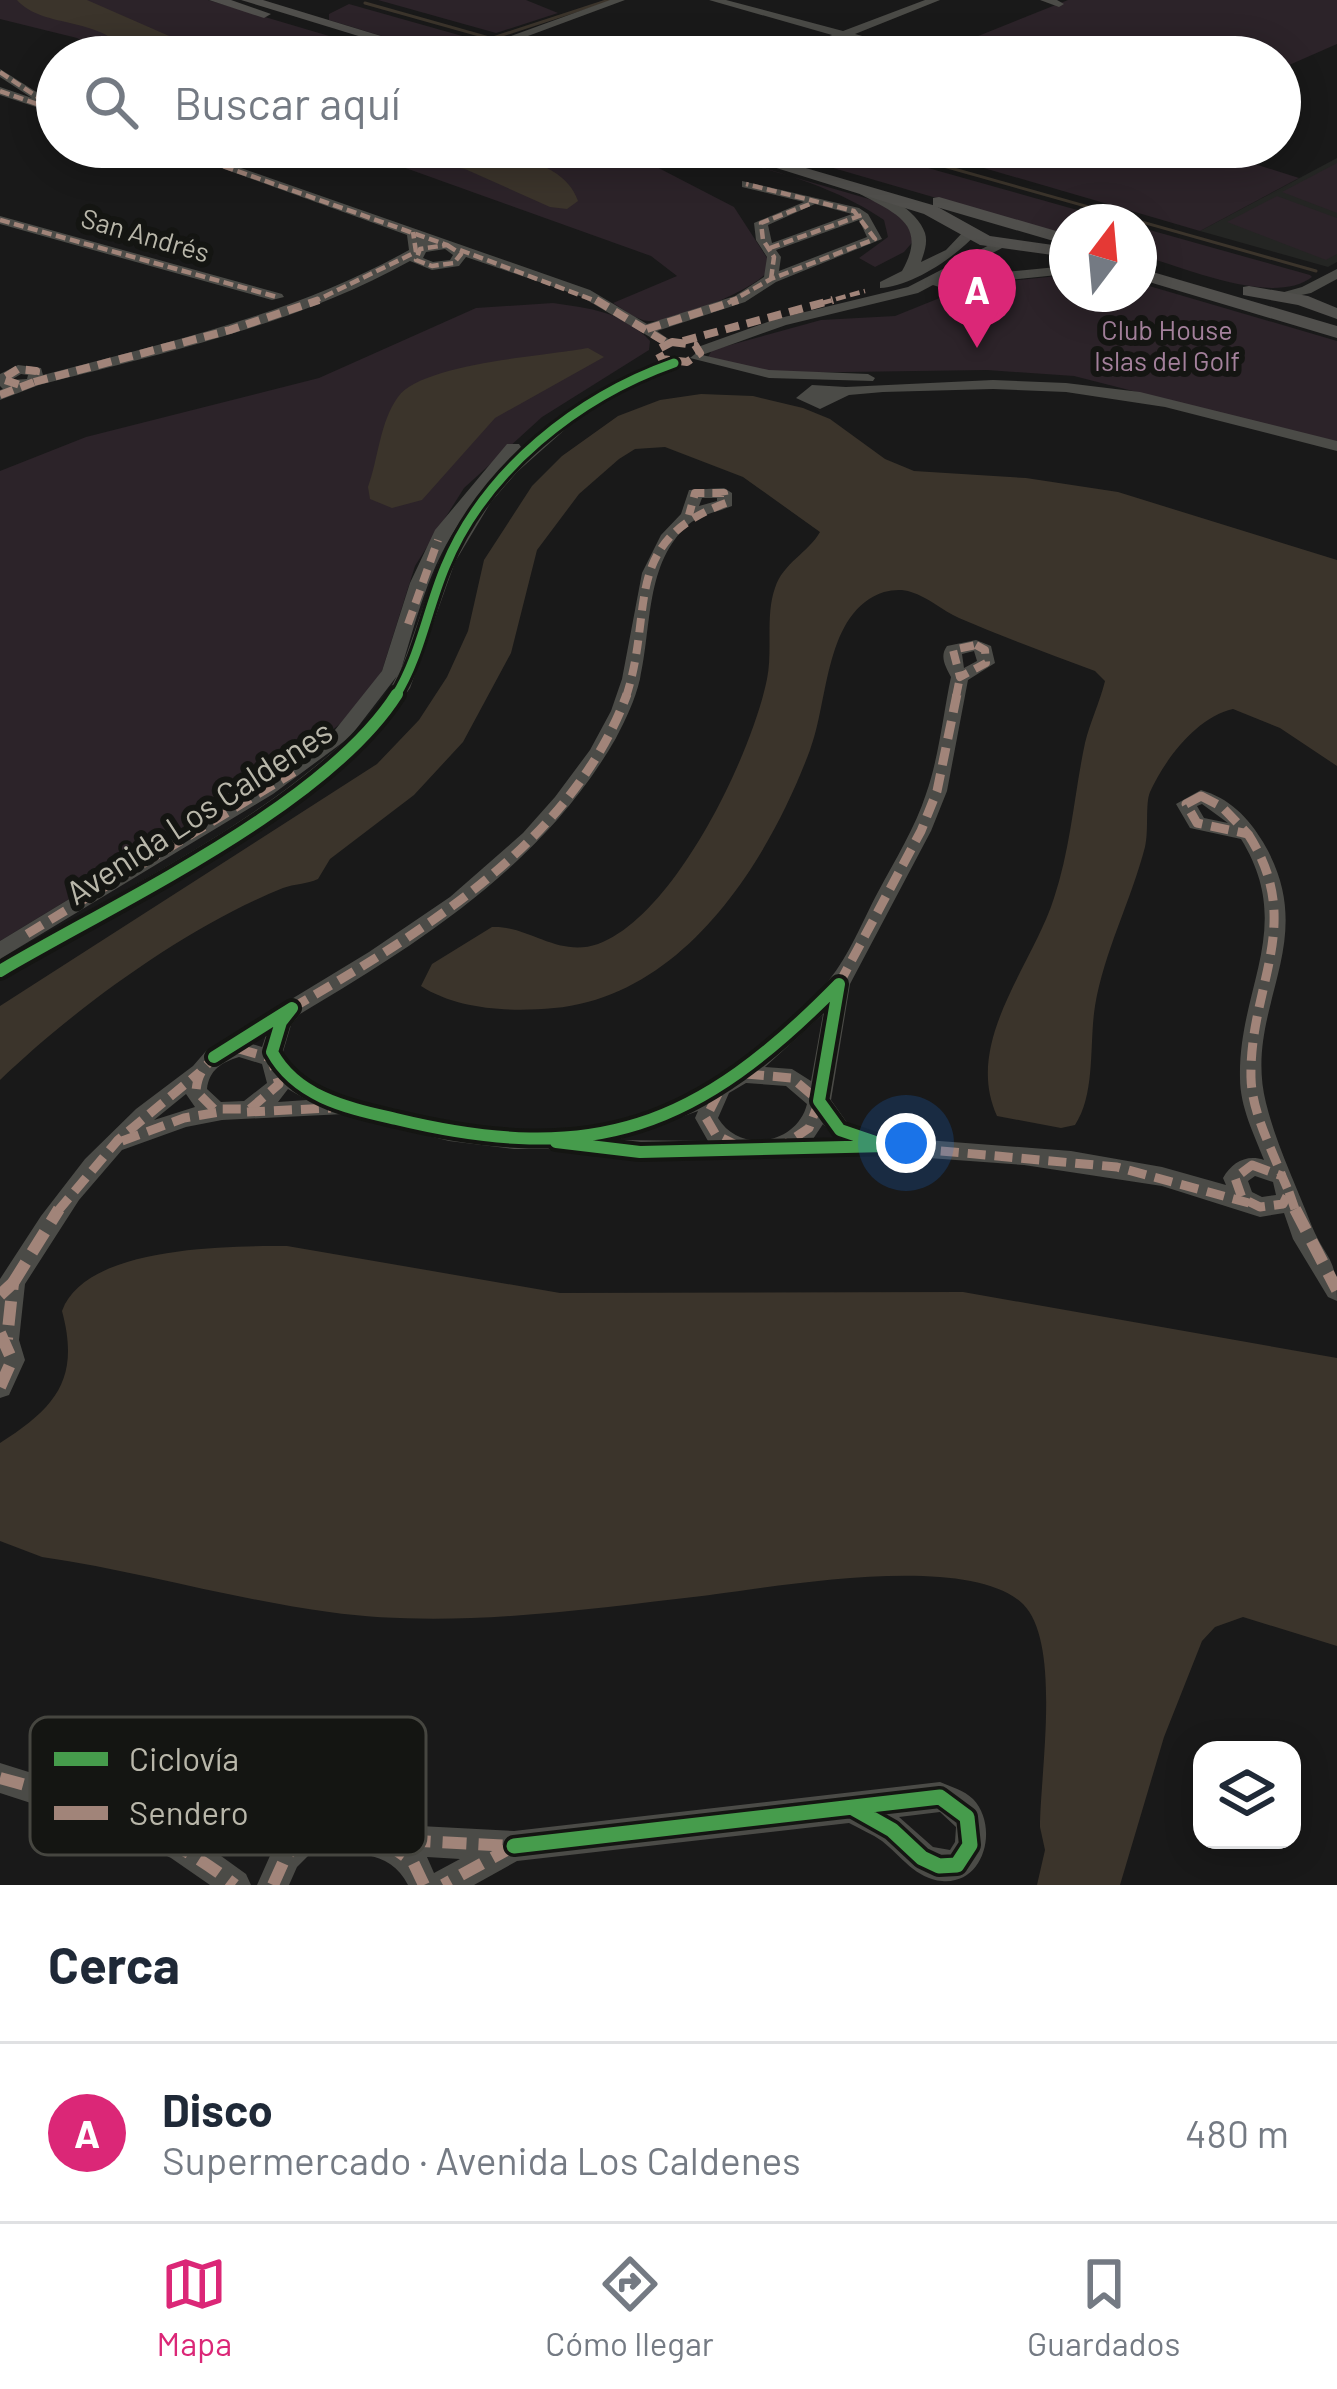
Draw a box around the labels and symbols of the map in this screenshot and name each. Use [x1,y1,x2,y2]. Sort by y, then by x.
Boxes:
street label: San Andrés [78,201,213,268]
north arrow [1049,204,1157,312]
pin: A [938,249,1016,348]
park label: Club House Islas del Golf [1094,313,1240,376]
street label: Avenida Los Caldenes [58,710,339,912]
your location [876,1113,936,1173]
legend [30,1717,426,1855]
text: Ciclovía [129,1738,239,1778]
text: Sendero [129,1792,249,1832]

